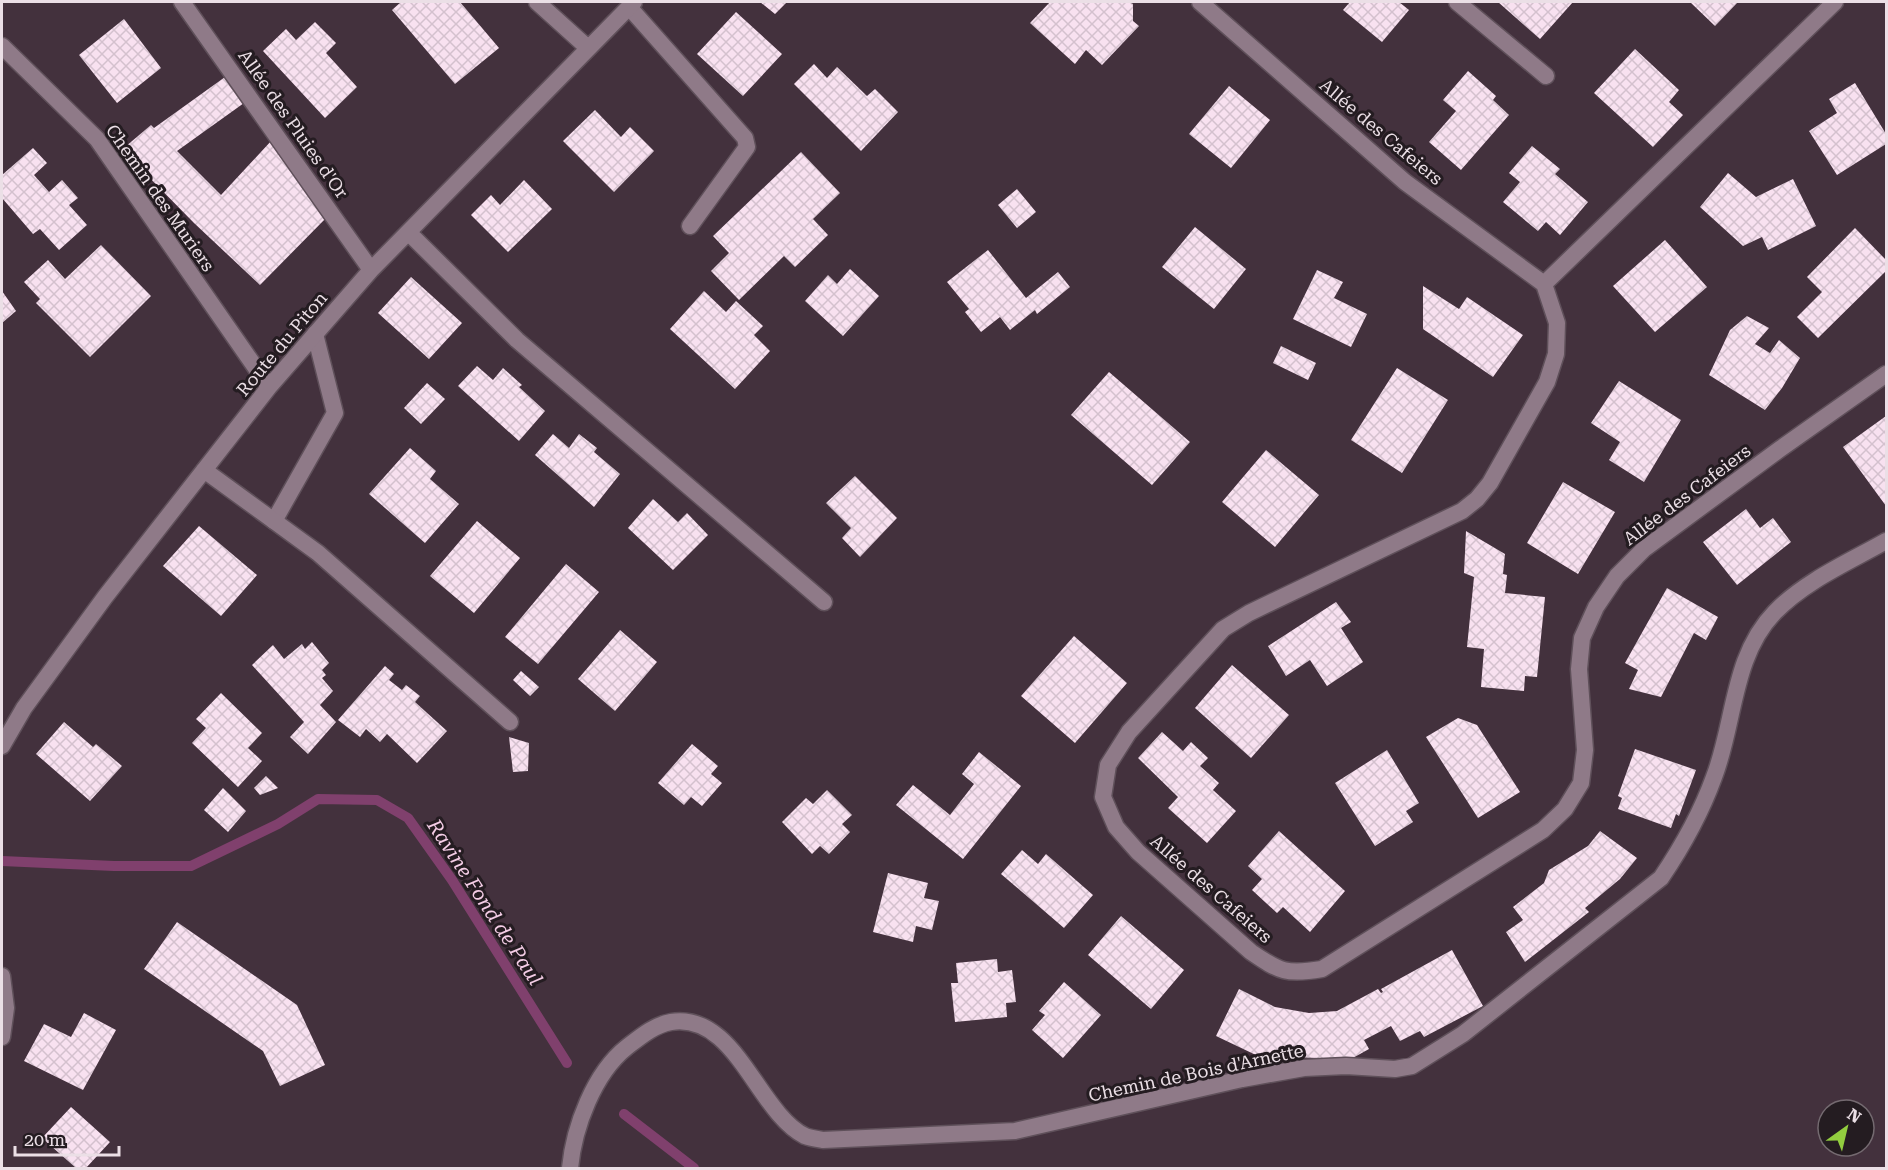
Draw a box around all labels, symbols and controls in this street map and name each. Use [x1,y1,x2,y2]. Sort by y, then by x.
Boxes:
street label: Allée des Pluies d'Or [234,45,353,202]
street label: Allée des Cafeiers [1316,74,1447,189]
street label: Chemin des Muriers [102,120,219,275]
street label: Route du Piton [232,287,331,400]
street label: Allée des Cafeiers [1619,440,1755,549]
water label: Ravine Fond de Paul [422,814,548,989]
street label: Allée des Cafeiers [1146,830,1276,947]
street label: Chemin de Bois d'Arnette [1086,1039,1305,1106]
north arrow [1816,1098,1876,1158]
text: N [1844,1105,1865,1127]
scale bar [15,1119,118,1157]
text: 20 m [24,1129,65,1150]

